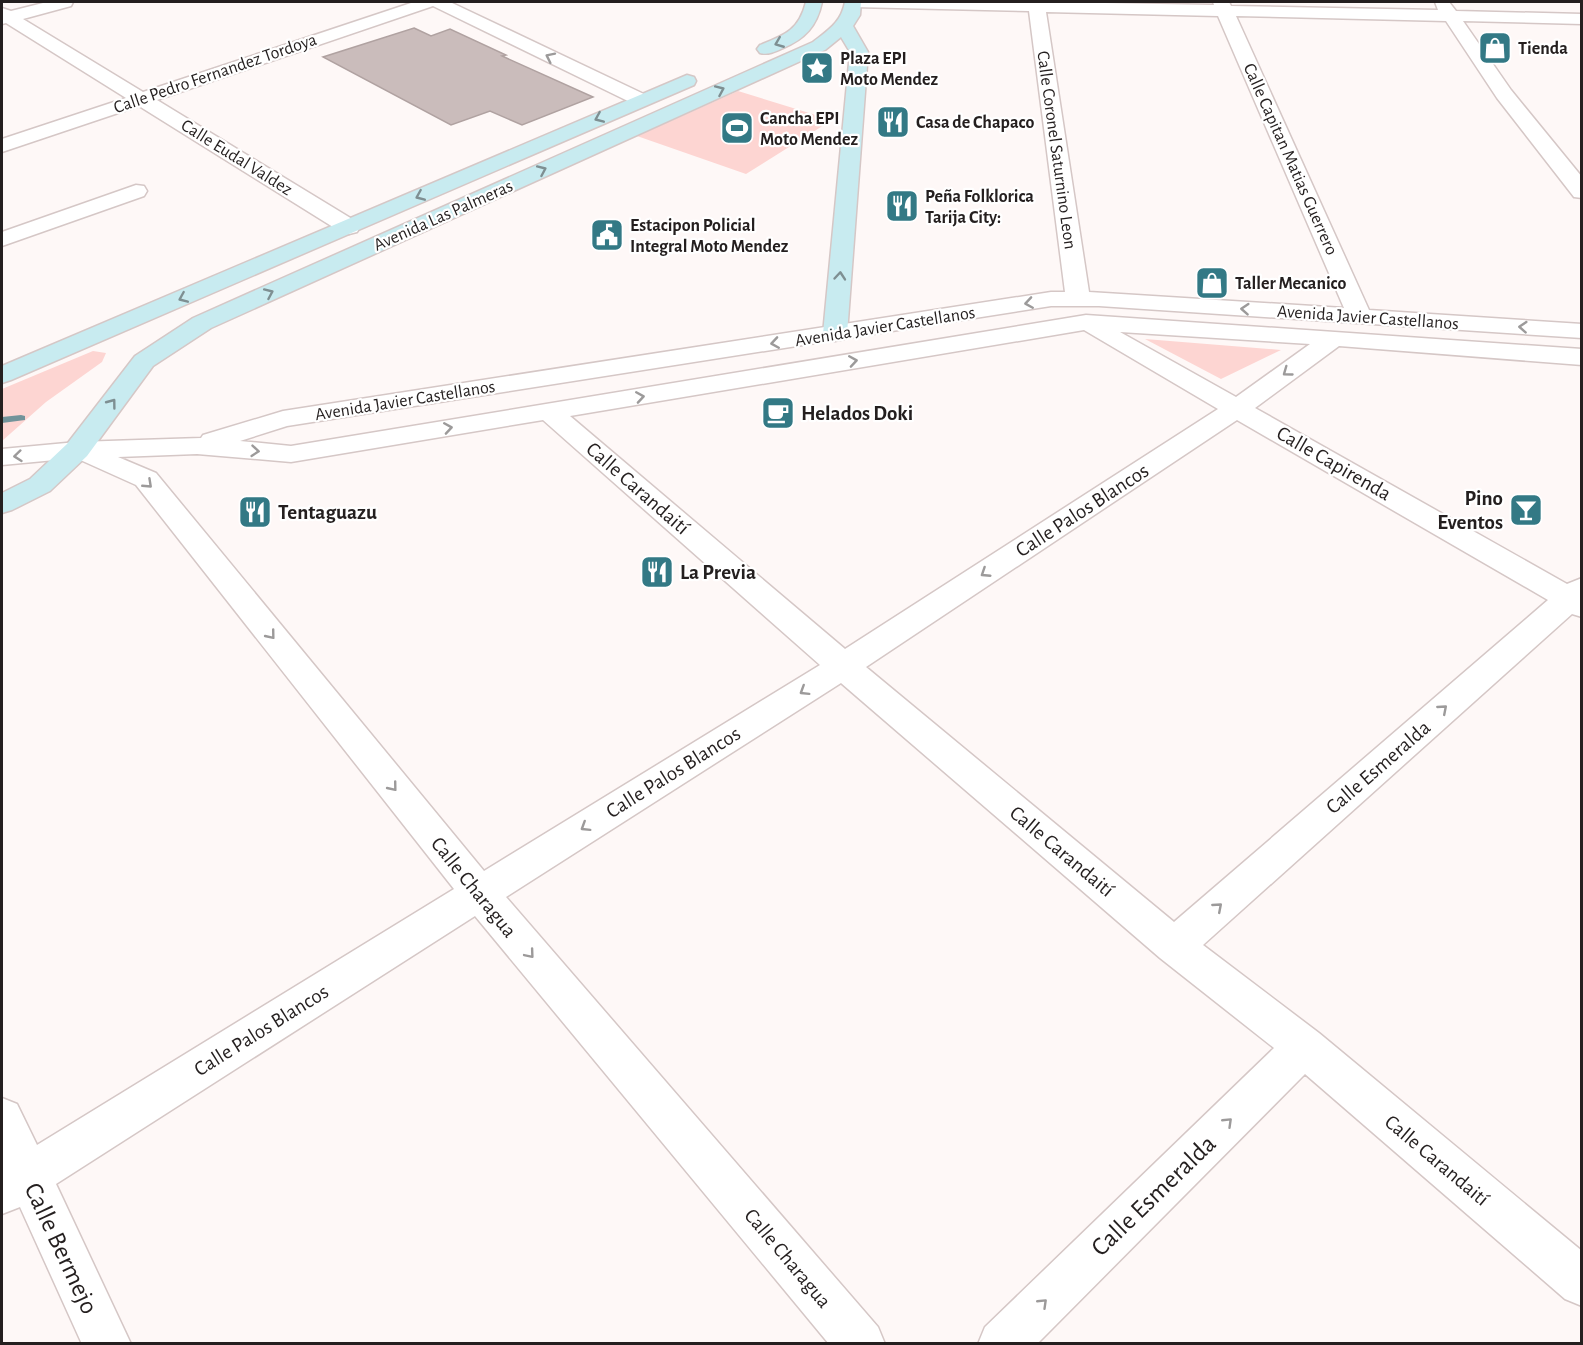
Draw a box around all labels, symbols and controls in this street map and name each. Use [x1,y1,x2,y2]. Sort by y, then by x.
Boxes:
shop icon: Tienda [1477,30,1513,66]
street label: Calle Pedro Fernandez Tordoya [112,31,319,117]
one-way arrow [775,36,786,48]
place label: Tienda [1518,40,1568,58]
place icon: Plaza EPI Moto Mendez [799,50,835,86]
place label: Plaza EPI Moto Mendez [840,50,939,89]
street label: Calle Coronel Saturnino Leon [1033,50,1079,251]
one-way arrow [546,52,557,64]
street label: Calle Capitan Matias Guerrero [1240,61,1341,258]
one-way arrow [714,85,725,97]
restaurant icon: Casa de Chapaco [875,104,911,140]
sports icon: Cancha EPI Moto Mendez [719,110,755,146]
place label: Cancha EPI Moto Mendez [760,110,859,149]
one-way arrow [595,111,606,123]
place label: Casa de Chapaco [916,114,1034,132]
street label: Calle Eudal Valdez [178,116,295,199]
one-way arrow [536,165,547,177]
street label: Avenida Las Palmeras [371,177,516,255]
restaurant icon: Peña Folklorica Tarija City: [884,188,920,224]
place label: Peña Folklorica Tarija City: [925,188,1034,227]
one-way arrow [416,189,427,201]
public building icon: Estacipon Policial Integral Moto Mendez [589,217,625,253]
place label: Estacipon Policial Integral Moto Mendez [630,217,789,256]
shop icon: Taller Mecanico [1194,265,1230,301]
one-way arrow [833,271,846,280]
place label: Taller Mecanico [1235,275,1347,293]
one-way arrow [262,288,273,300]
one-way arrow [179,291,190,303]
one-way arrow [1025,296,1035,309]
one-way arrow [1240,302,1249,315]
street label: Avenida Javier Castellanos [1276,303,1459,333]
street label: Avenida Javier Castellanos [794,304,977,350]
one-way arrow [1519,321,1528,334]
one-way arrow [770,337,779,349]
one-way arrow [848,355,858,368]
one-way arrow [1283,365,1294,376]
street label: Avenida Javier Castellanos [314,378,497,424]
one-way arrow [635,391,645,403]
cafe icon: Helados Doki [760,395,796,431]
one-way arrow [105,399,116,410]
place label: Helados Doki [801,403,913,424]
street label: Calle Capirenda [1273,422,1395,505]
one-way arrow [443,423,452,435]
street label: Calle Carandaití [582,438,694,539]
one-way arrow [250,444,259,457]
one-way arrow [14,449,23,461]
street label: Calle Palos Blancos [1012,460,1153,561]
one-way arrow [141,477,151,488]
place label: Pino Eventos [1437,488,1503,533]
bar icon: Pino Eventos [1508,492,1544,528]
restaurant icon: Tentaguazu [237,494,273,530]
place label: Tentaguazu [278,502,377,523]
restaurant icon: La Previa [639,554,675,590]
place label: La Previa [680,562,756,583]
one-way arrow [981,566,991,578]
one-way arrow [263,628,274,639]
one-way arrow [800,683,810,695]
one-way arrow [1436,705,1447,716]
street label: Calle Esmeralda [1322,716,1435,818]
street label: Calle Palos Blancos [602,723,744,822]
one-way arrow [386,780,397,791]
street label: Calle Carandaití [1006,802,1118,901]
one-way arrow [581,820,591,832]
street label: Calle Charagua [427,833,520,942]
one-way arrow [1211,903,1222,914]
one-way arrow [523,947,534,958]
street label: Calle Palos Blancos [190,981,332,1080]
street label: Calle Carandaití [1381,1111,1493,1210]
one-way arrow [1221,1118,1231,1129]
street label: Calle Esmeralda [1087,1130,1221,1261]
street label: Calle Bermejo [19,1179,103,1318]
street label: Calle Charagua [740,1205,835,1312]
one-way arrow [1036,1299,1047,1310]

